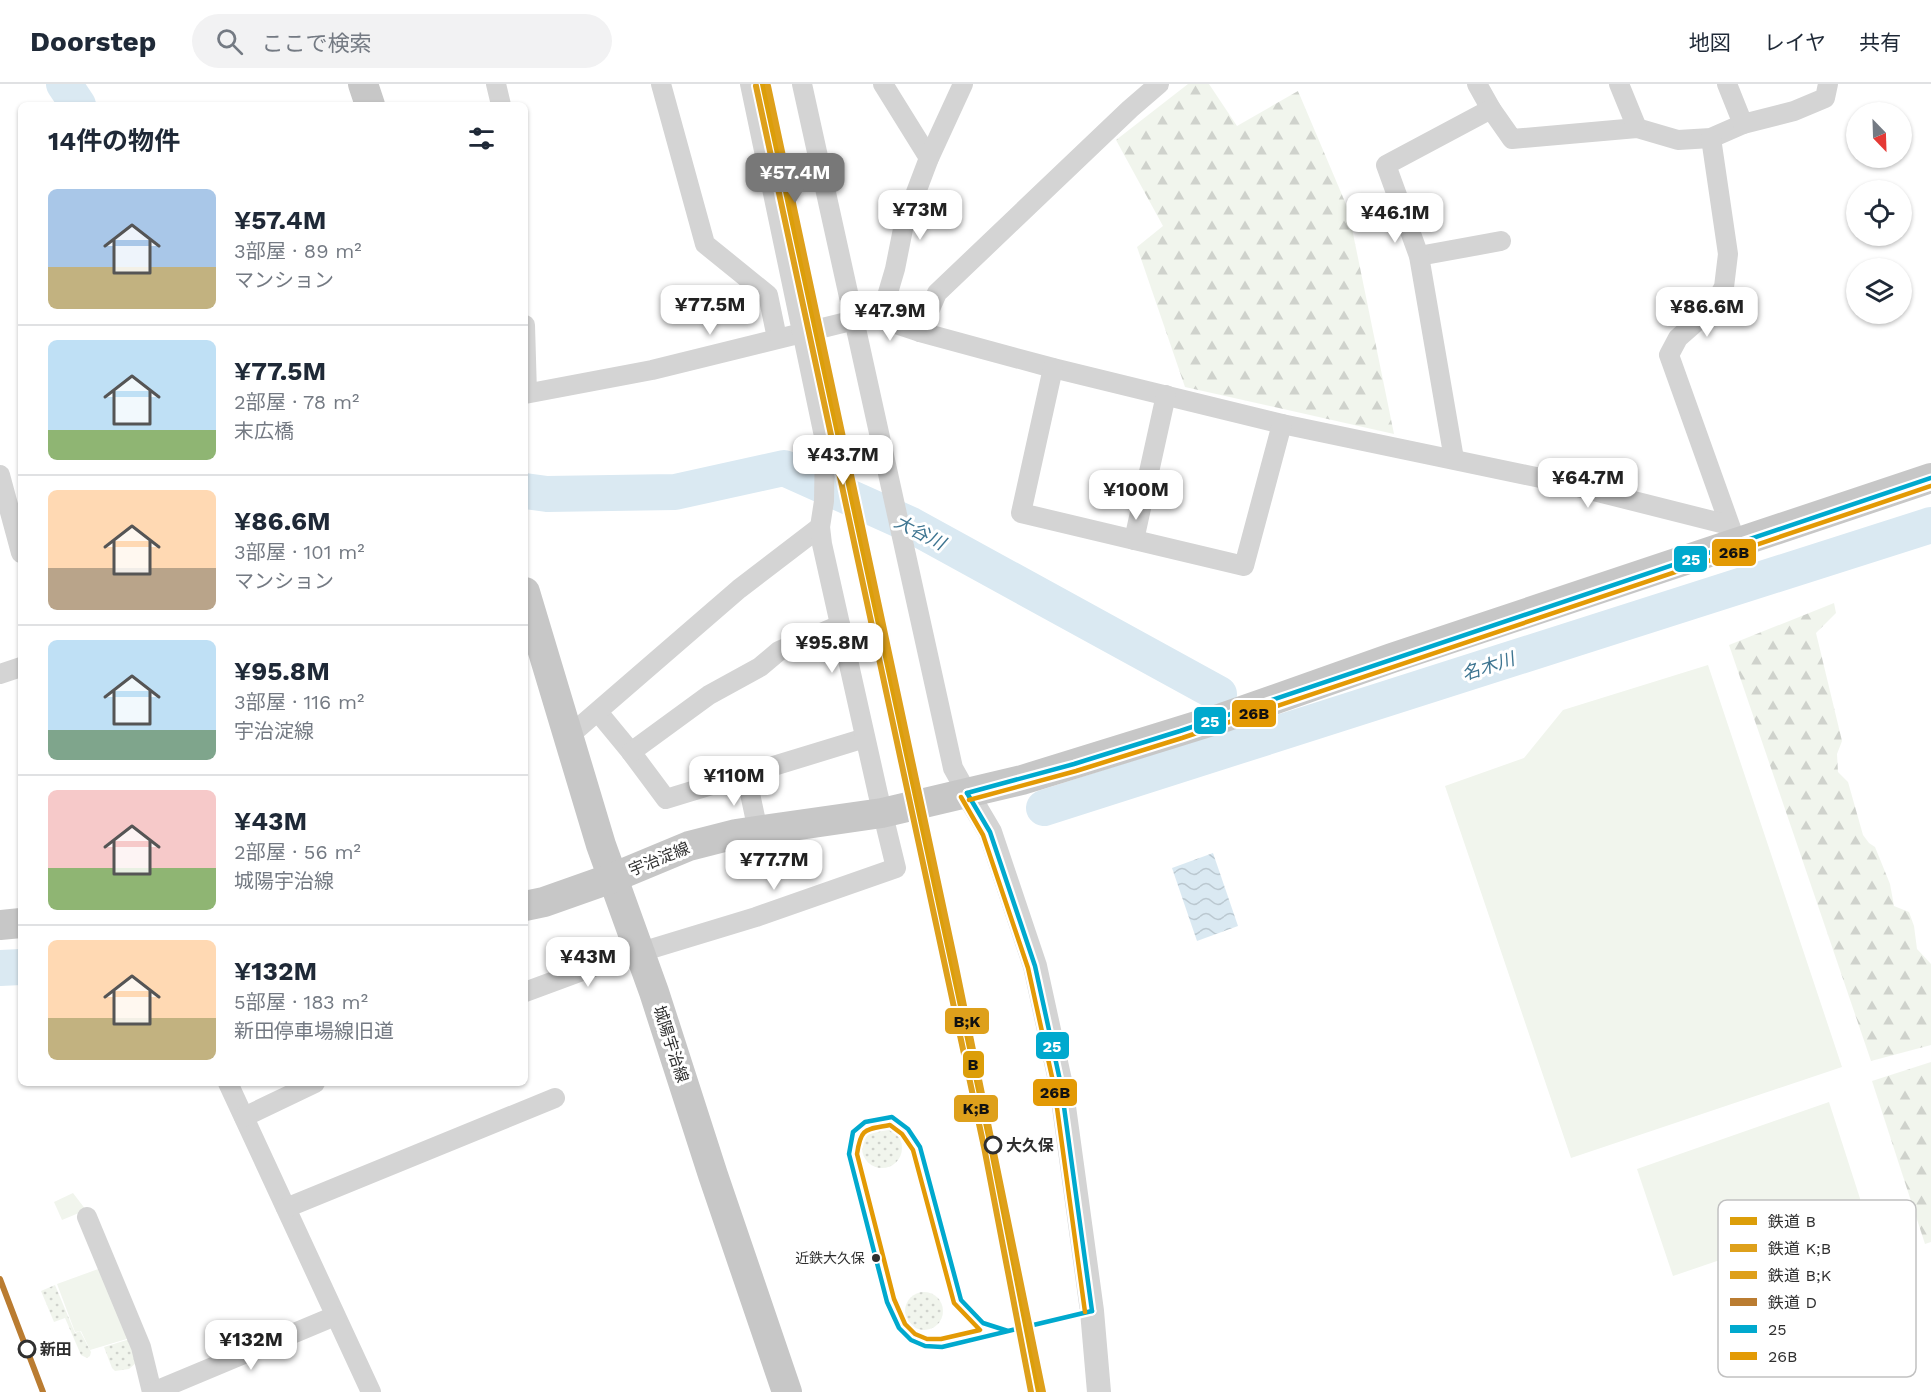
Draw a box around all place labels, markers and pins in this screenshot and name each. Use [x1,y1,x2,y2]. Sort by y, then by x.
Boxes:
pin: ¥57.4M [746,153,844,204]
pin: ¥73M [884,190,956,241]
pin: ¥46.1M [1346,193,1444,244]
pin: ¥77.5M [661,285,759,336]
pin: ¥86.6M [1658,287,1756,338]
pin: ¥47.9M [841,291,939,342]
pin: ¥43.7M [794,435,892,486]
pin: ¥64.7M [1539,458,1637,509]
pin: ¥100M [1094,470,1178,521]
pin: ¥95.8M [783,623,881,674]
pin: ¥110M [692,756,776,807]
pin: ¥77.7M [725,840,823,891]
pin: ¥43M [552,937,624,988]
marker: 大久保 [984,1136,1002,1154]
place label: 大久保 [1006,1136,1054,1155]
place label: 近鉄大久保 [795,1250,865,1266]
marker: 近鉄大久保 [870,1252,882,1264]
pin: ¥132M [209,1320,293,1371]
marker: 新田 [18,1340,36,1358]
place label: 新田 [40,1340,72,1359]

